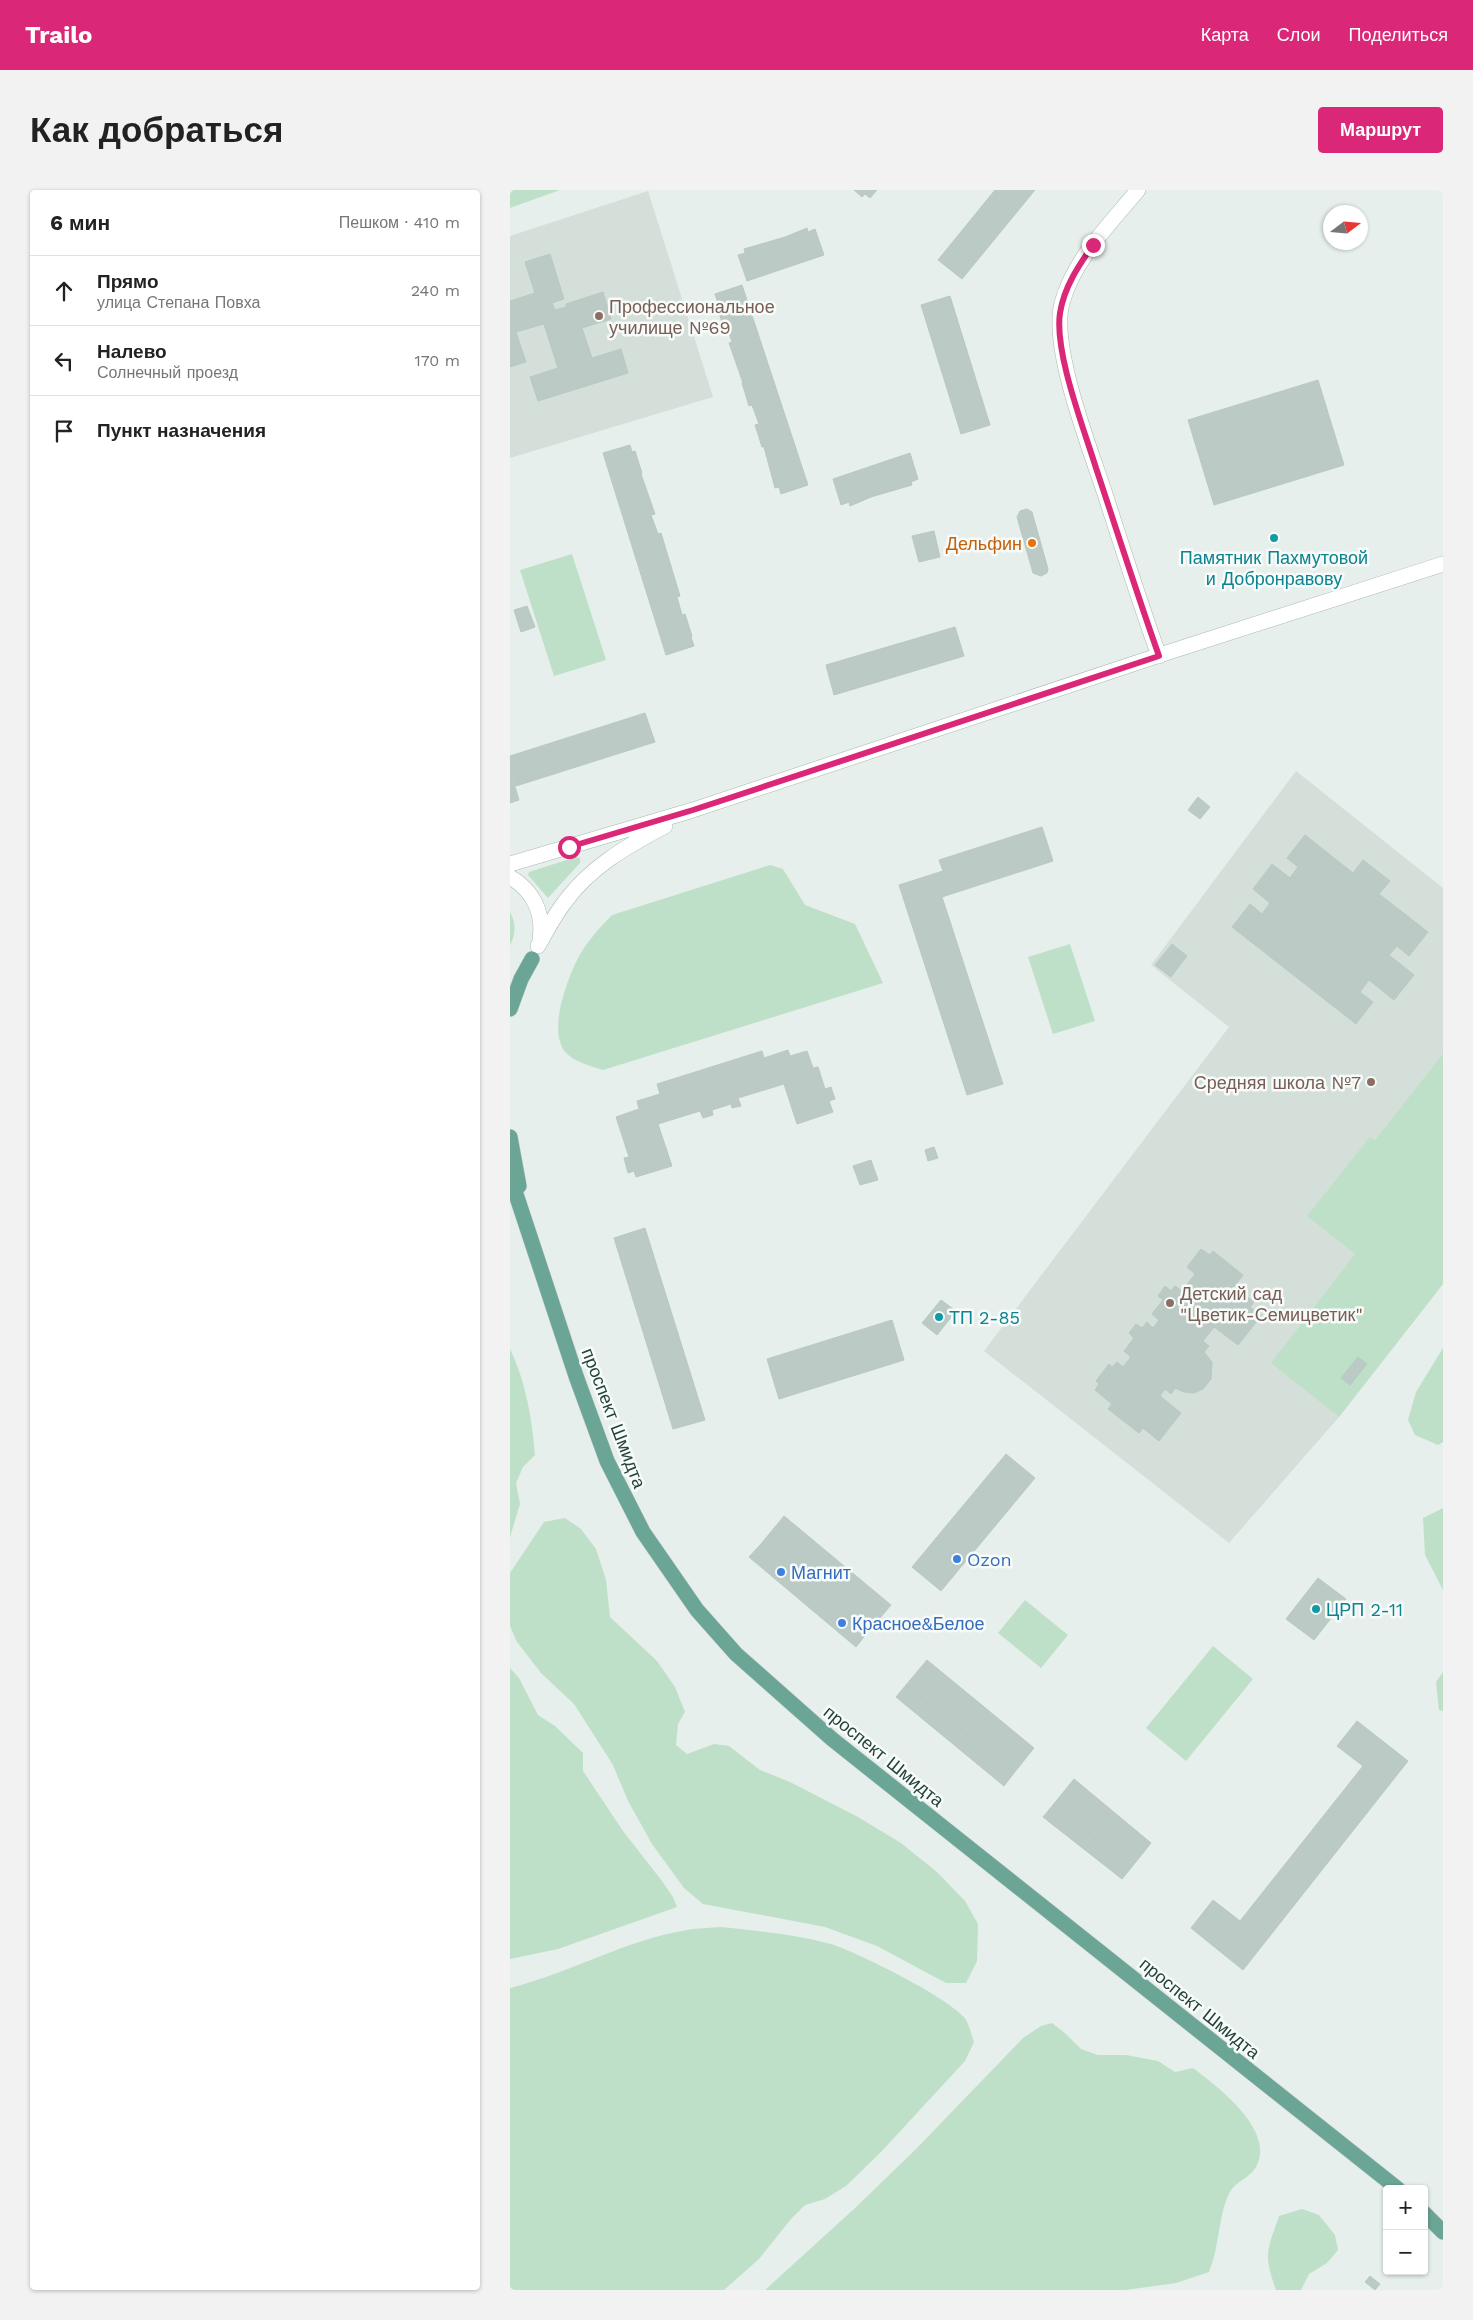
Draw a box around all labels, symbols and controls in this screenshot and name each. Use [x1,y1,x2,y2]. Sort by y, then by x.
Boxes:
text: Trailo [25,21,92,49]
text: Карта [1201,24,1249,45]
text: Слои [1277,24,1321,45]
text: Поделиться [1349,24,1448,45]
button: Маршрут [1318,107,1443,153]
text: Как добраться [30,109,283,151]
north arrow [1323,205,1368,250]
text: 6 мин [50,210,110,235]
text: Пешком · 410 m [339,213,460,232]
route end [1082,234,1105,257]
text: Прямо [97,270,159,293]
icon: ahead [50,277,78,305]
text: 240 m [411,281,460,300]
text: улица Степана Повха [97,293,260,312]
place label: Профессиональное училище №69 [609,296,775,338]
marker: Профессиональное училище №69 [593,310,605,322]
text: Налево [97,340,167,363]
icon: left [50,347,78,375]
text: 170 m [414,351,460,370]
text: Солнечный проезд [97,363,238,382]
icon: arrive [50,417,78,445]
text: Пункт назначения [97,419,266,442]
marker: Памятник Пахмутовой и Добронравову [1268,532,1280,544]
place label: Дельфин [946,533,1022,554]
marker: Дельфин [1026,537,1038,549]
place label: Памятник Пахмутовой и Добронравову [1180,547,1368,589]
route start [558,836,581,859]
place label: Средняя школа №7 [1194,1072,1361,1093]
marker: Средняя школа №7 [1365,1076,1377,1088]
place label: Детский сад "Цветик-Семицветик" [1180,1283,1363,1325]
marker: Детский сад "Цветик-Семицветик" [1164,1297,1176,1309]
place label: ТП 2-85 [949,1307,1020,1328]
marker: ТП 2-85 [933,1311,945,1323]
street label: проспект Шмидта [578,1345,651,1492]
place label: Ozon [967,1549,1012,1570]
marker: Ozon [951,1553,963,1565]
place label: Магнит [791,1562,851,1583]
marker: Магнит [775,1566,787,1578]
place label: ЦРП 2-11 [1326,1599,1403,1620]
marker: ЦРП 2-11 [1310,1603,1322,1615]
place label: Красное&Белое [852,1613,985,1634]
marker: Красное&Белое [836,1617,848,1629]
street label: проспект Шмидта [820,1701,949,1811]
street label: проспект Шмидта [1136,1953,1265,2063]
map controls [1383,2185,1428,2275]
button: + [1383,2185,1428,2230]
button: − [1383,2230,1428,2275]

